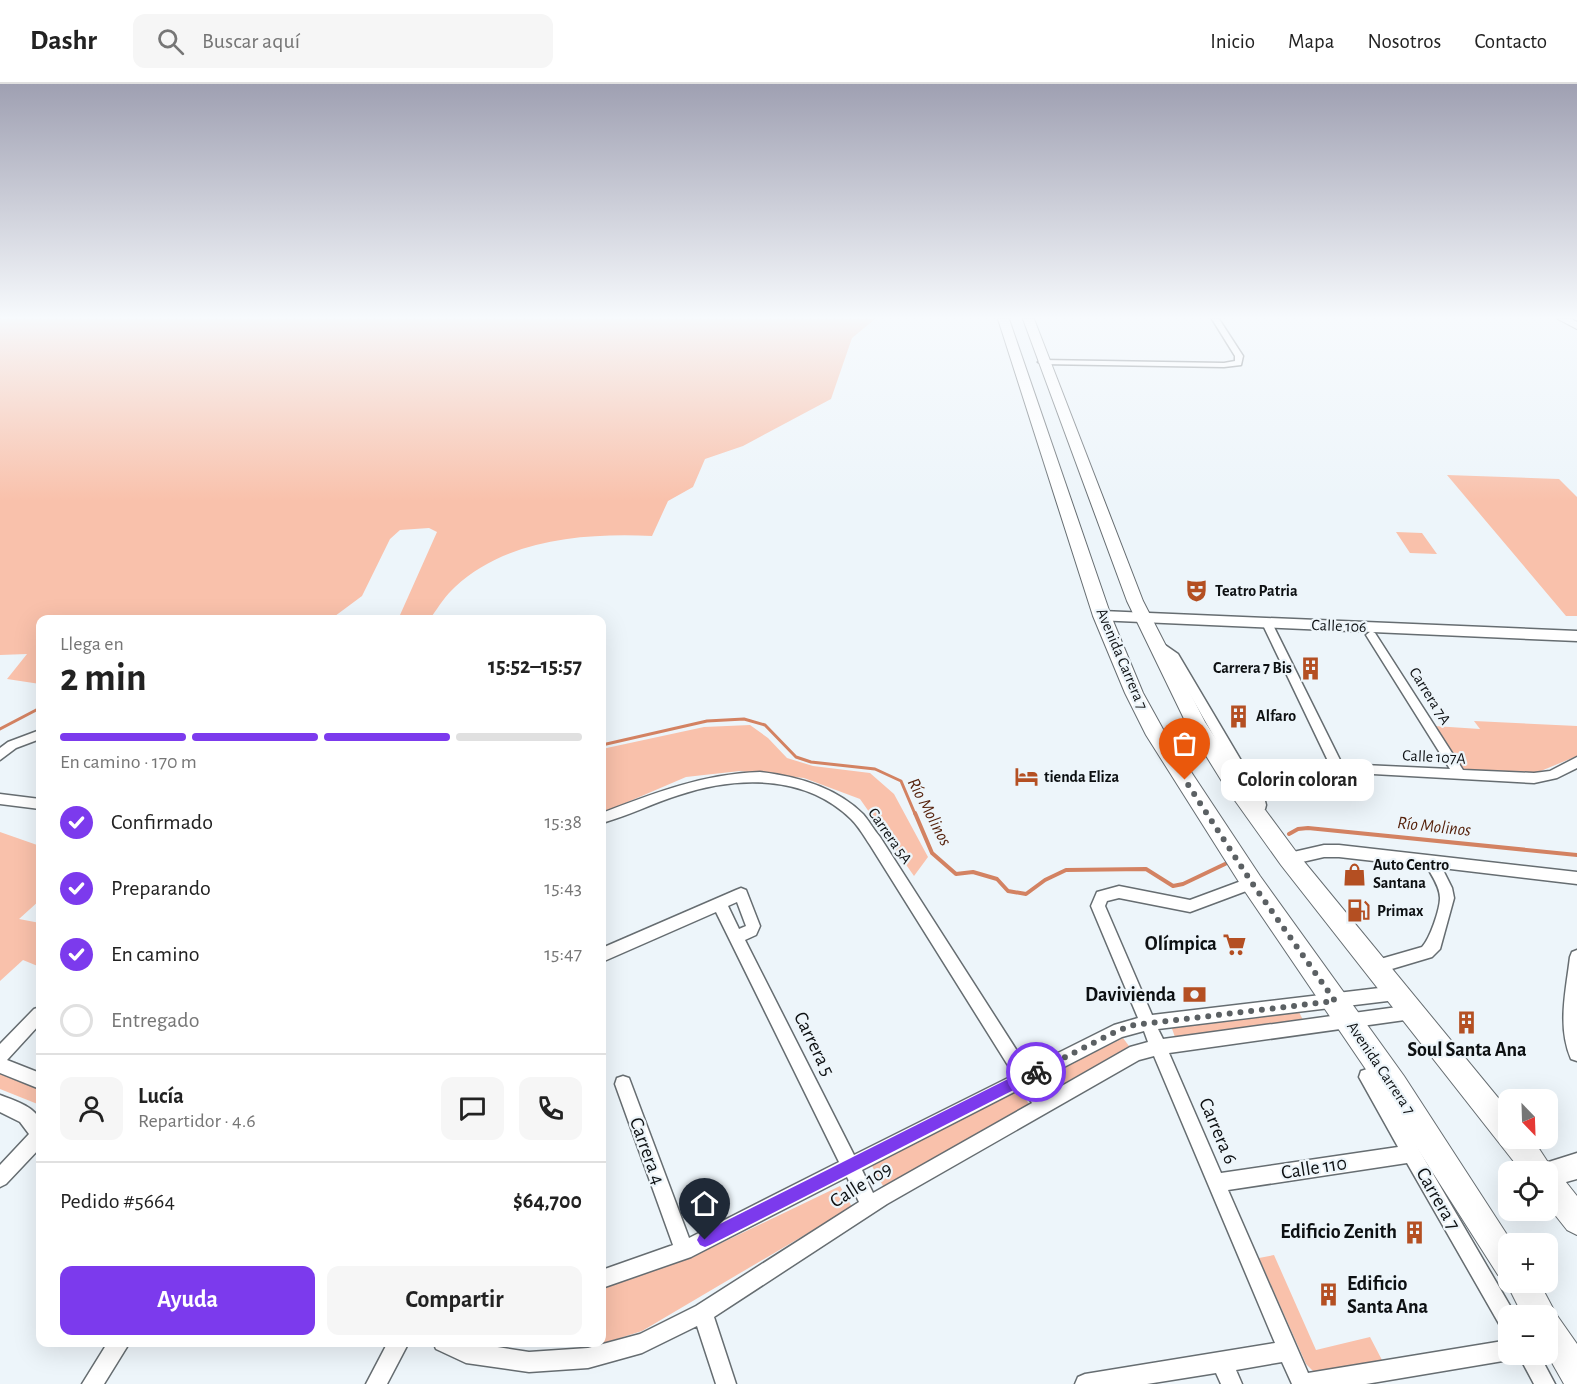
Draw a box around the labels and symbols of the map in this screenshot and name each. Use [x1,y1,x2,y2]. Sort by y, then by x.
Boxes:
theatre icon: Teatro Patria [1184,578,1210,604]
place label: Teatro Patria [1215,583,1298,599]
street label: Avenida Carrera 7 [1093,606,1151,712]
street label: Calle 106 [1311,617,1367,635]
building icon: Carrera 7 Bis [1297,655,1323,681]
place label: Carrera 7 Bis [1213,660,1292,676]
street label: Carrera 7A [1406,665,1454,727]
building icon: Alfaro [1225,703,1251,729]
place label: Alfaro [1256,708,1296,724]
pin [1159,718,1210,780]
street label: Calle 107A [1402,747,1466,767]
callout: Colorin coloran [1221,759,1374,801]
hotel icon: tienda Eliza [1013,764,1039,790]
place label: tienda Eliza [1044,769,1120,785]
water label: Río Molinos [904,775,954,849]
street label: Carrera 5A [865,805,915,867]
water label: Río Molinos [1396,814,1472,840]
place label: Auto Centro Santana [1373,857,1449,891]
shop icon: Auto Centro Santana [1342,861,1368,887]
fuel station icon: Primax [1346,898,1372,924]
place label: Primax [1377,903,1424,919]
supermarket icon: Olímpica [1222,931,1248,957]
place label: Olímpica [1145,934,1217,954]
bank icon: Davivienda [1181,982,1207,1008]
place label: Davivienda [1085,985,1176,1005]
street label: Carrera 5 [790,1009,838,1079]
building icon: Soul Santa Ana [1454,1009,1480,1035]
street label: Avenida Carrera 7 [1344,1019,1418,1118]
place label: Soul Santa Ana [1407,1040,1527,1060]
courier [1006,1042,1066,1102]
north arrow [1498,1089,1558,1149]
street label: Carrera 6 [1195,1095,1241,1167]
street label: Carrera 4 [626,1115,668,1187]
street label: Calle 110 [1280,1153,1348,1183]
street label: Calle 109 [826,1158,896,1212]
street label: Carrera 7 [1412,1164,1464,1234]
pin [679,1178,730,1240]
building icon: Edificio Zenith [1402,1219,1428,1245]
place label: Edificio Zenith [1280,1222,1397,1242]
place label: Edificio Santa Ana [1347,1274,1429,1317]
building icon: Edificio Santa Ana [1316,1282,1342,1308]

